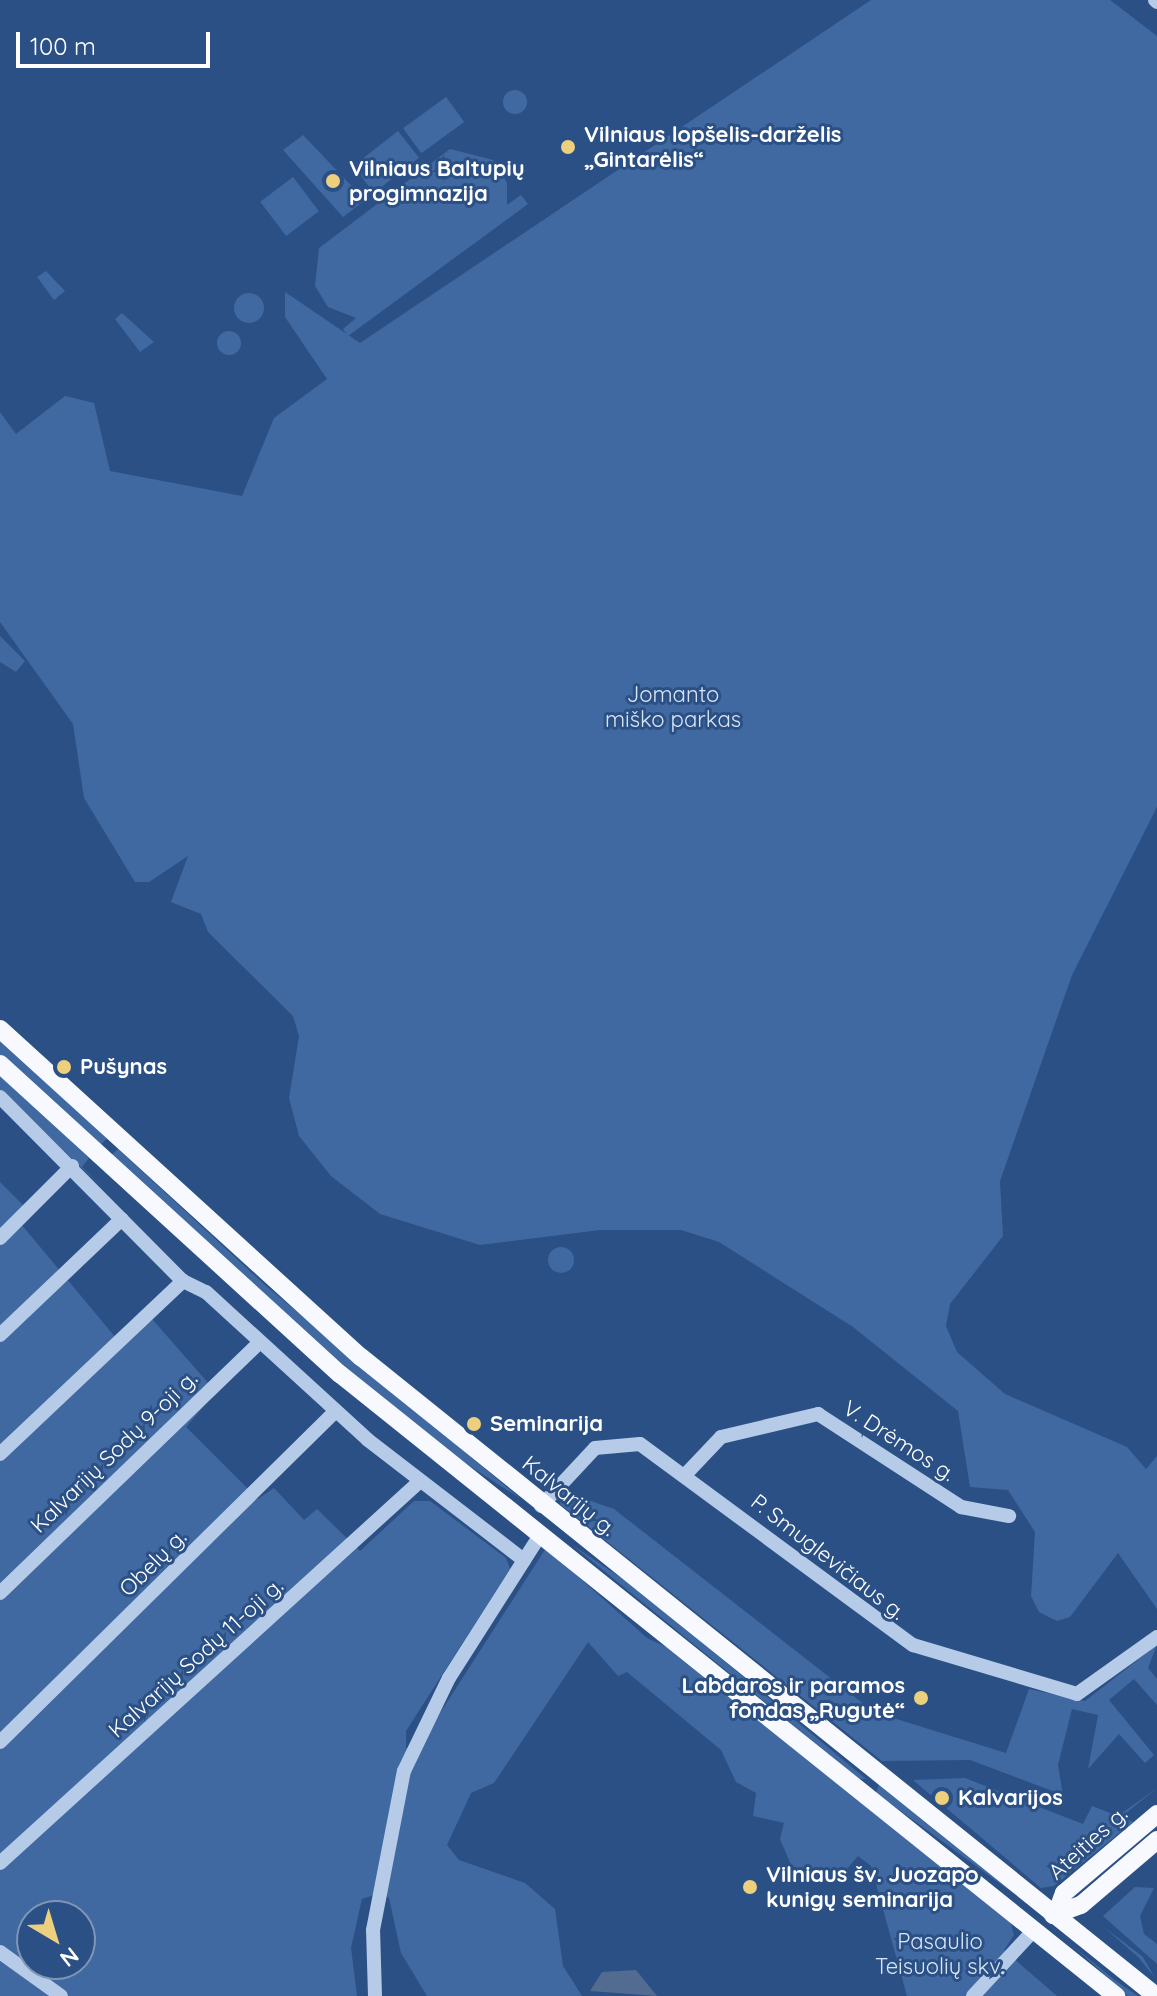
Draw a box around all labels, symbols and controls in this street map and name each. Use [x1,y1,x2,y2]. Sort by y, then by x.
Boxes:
scale bar [20,16,214,66]
text: 100 m [30,31,96,61]
place label: Vilniaus lopšelis-darželis „Gintarėlis“ [584,121,841,172]
marker: Vilniaus lopšelis-darželis „Gintarėlis“ [559,138,577,156]
place label: Vilniaus Baltupių progimnazija [349,155,525,206]
marker: Vilniaus Baltupių progimnazija [324,172,342,190]
park label: Jomanto miško parkas [605,681,741,732]
place label: Pušynas [80,1054,167,1080]
marker: Pušynas [55,1058,73,1076]
street label: Kalvarijų Sodų 9-oji g. [25,1366,203,1538]
street label: V. Drėmos g. [838,1395,960,1487]
place label: Seminarija [490,1411,603,1437]
marker: Seminarija [465,1415,483,1433]
street label: Kalvarijų g. [517,1450,621,1542]
street label: P. Smuglevičiaus g. [746,1489,910,1625]
street label: Obelų g. [114,1524,192,1602]
street label: Kalvarijų Sodų 11-oji g. [103,1573,289,1743]
place label: Labdaros ir paramos fondas „Rugutė“ [682,1672,905,1724]
marker: Labdaros ir paramos fondas „Rugutė“ [912,1689,930,1707]
place label: Kalvarijos [958,1785,1063,1811]
marker: Kalvarijos [933,1789,951,1807]
street label: Ateities g. [1043,1801,1133,1885]
place label: Vilniaus šv. Juozapo kunigų seminarija [766,1861,979,1912]
marker: Vilniaus šv. Juozapo kunigų seminarija [741,1878,759,1896]
north arrow [16,1900,96,1980]
park label: Pasaulio Teisuolių skv. [875,1928,1005,1980]
text: N [55,1941,85,1973]

